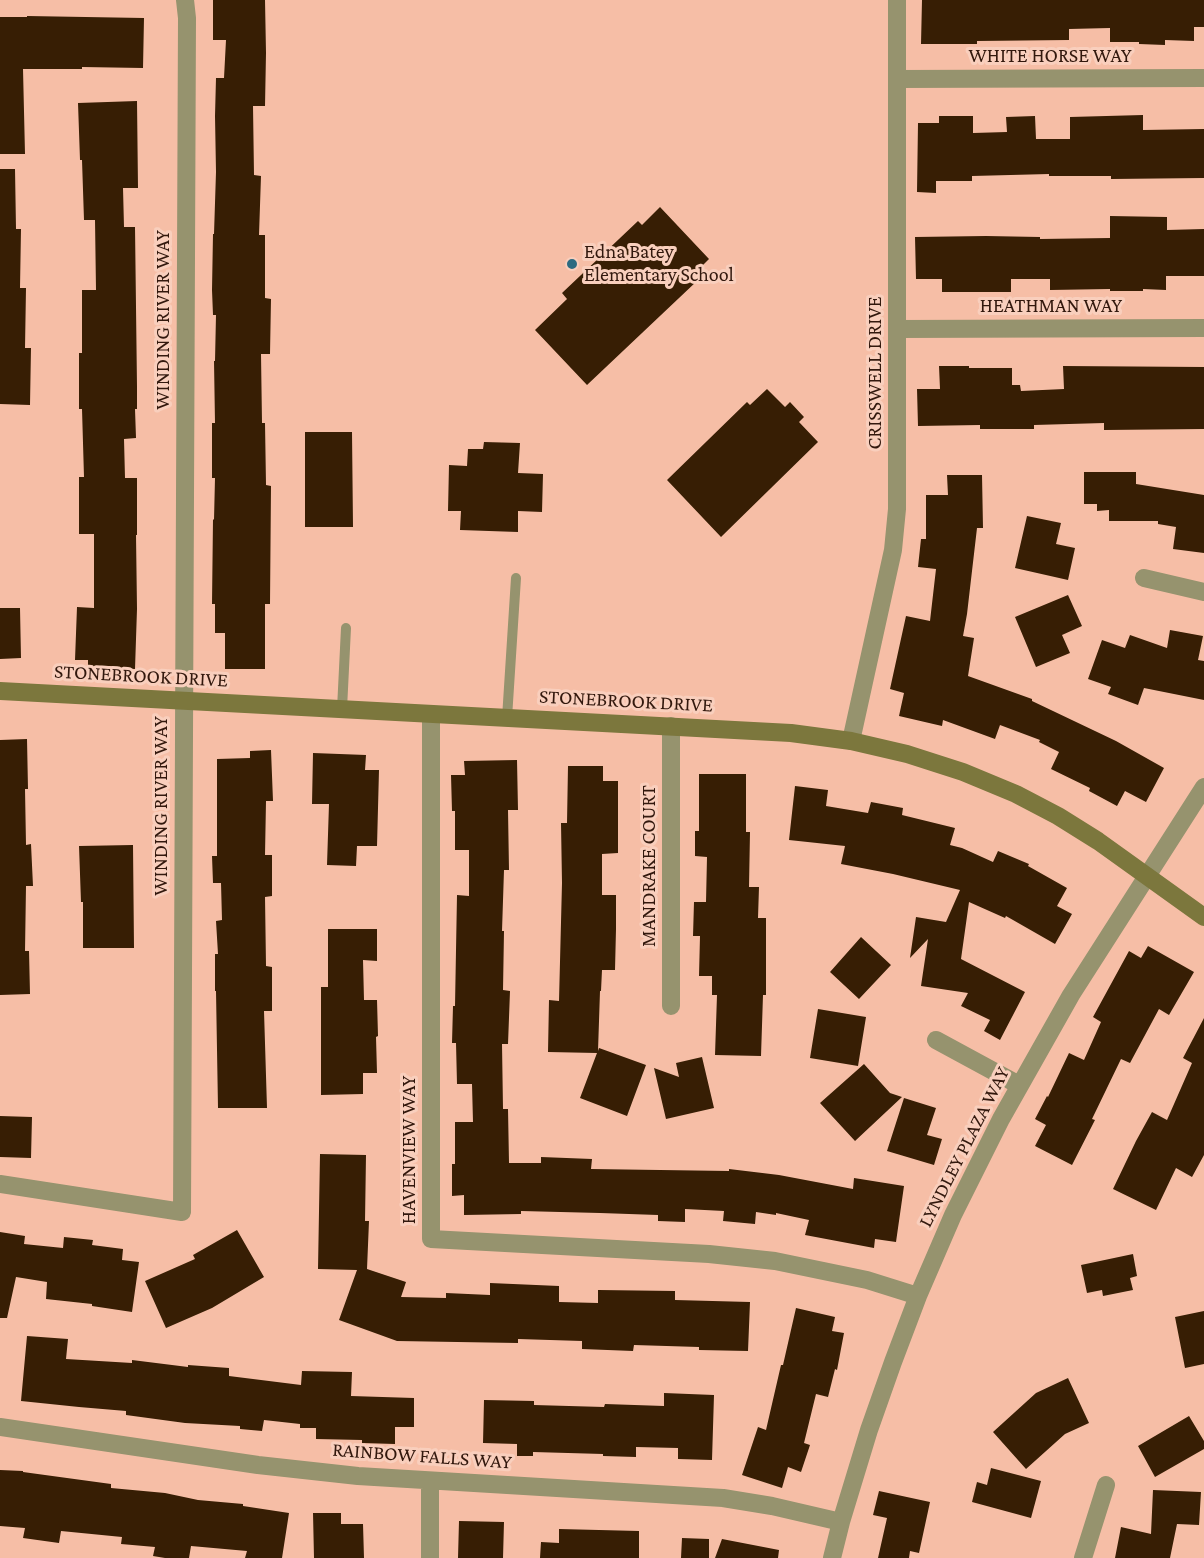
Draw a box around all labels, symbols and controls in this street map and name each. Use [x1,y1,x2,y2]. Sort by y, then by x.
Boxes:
street label: WHITE HORSE WAY [968,44,1132,68]
street label: WINDING RIVER WAY [151,230,175,410]
place label: Edna Batey Elementary School [584,240,734,287]
marker: Edna Batey Elementary School [565,257,579,271]
street label: HEATHMAN WAY [980,294,1122,318]
street label: CRISSWELL DRIVE [863,296,887,450]
street label: STONEBROOK DRIVE [54,659,228,693]
street label: STONEBROOK DRIVE [539,684,713,718]
street label: WINDING RIVER WAY [149,716,173,896]
street label: MANDRAKE COURT [637,785,661,947]
street label: LYNDLEY PLAZA WAY [913,1063,1015,1231]
street label: HAVENVIEW WAY [397,1076,421,1224]
street label: RAINBOW FALLS WAY [332,1438,512,1474]

